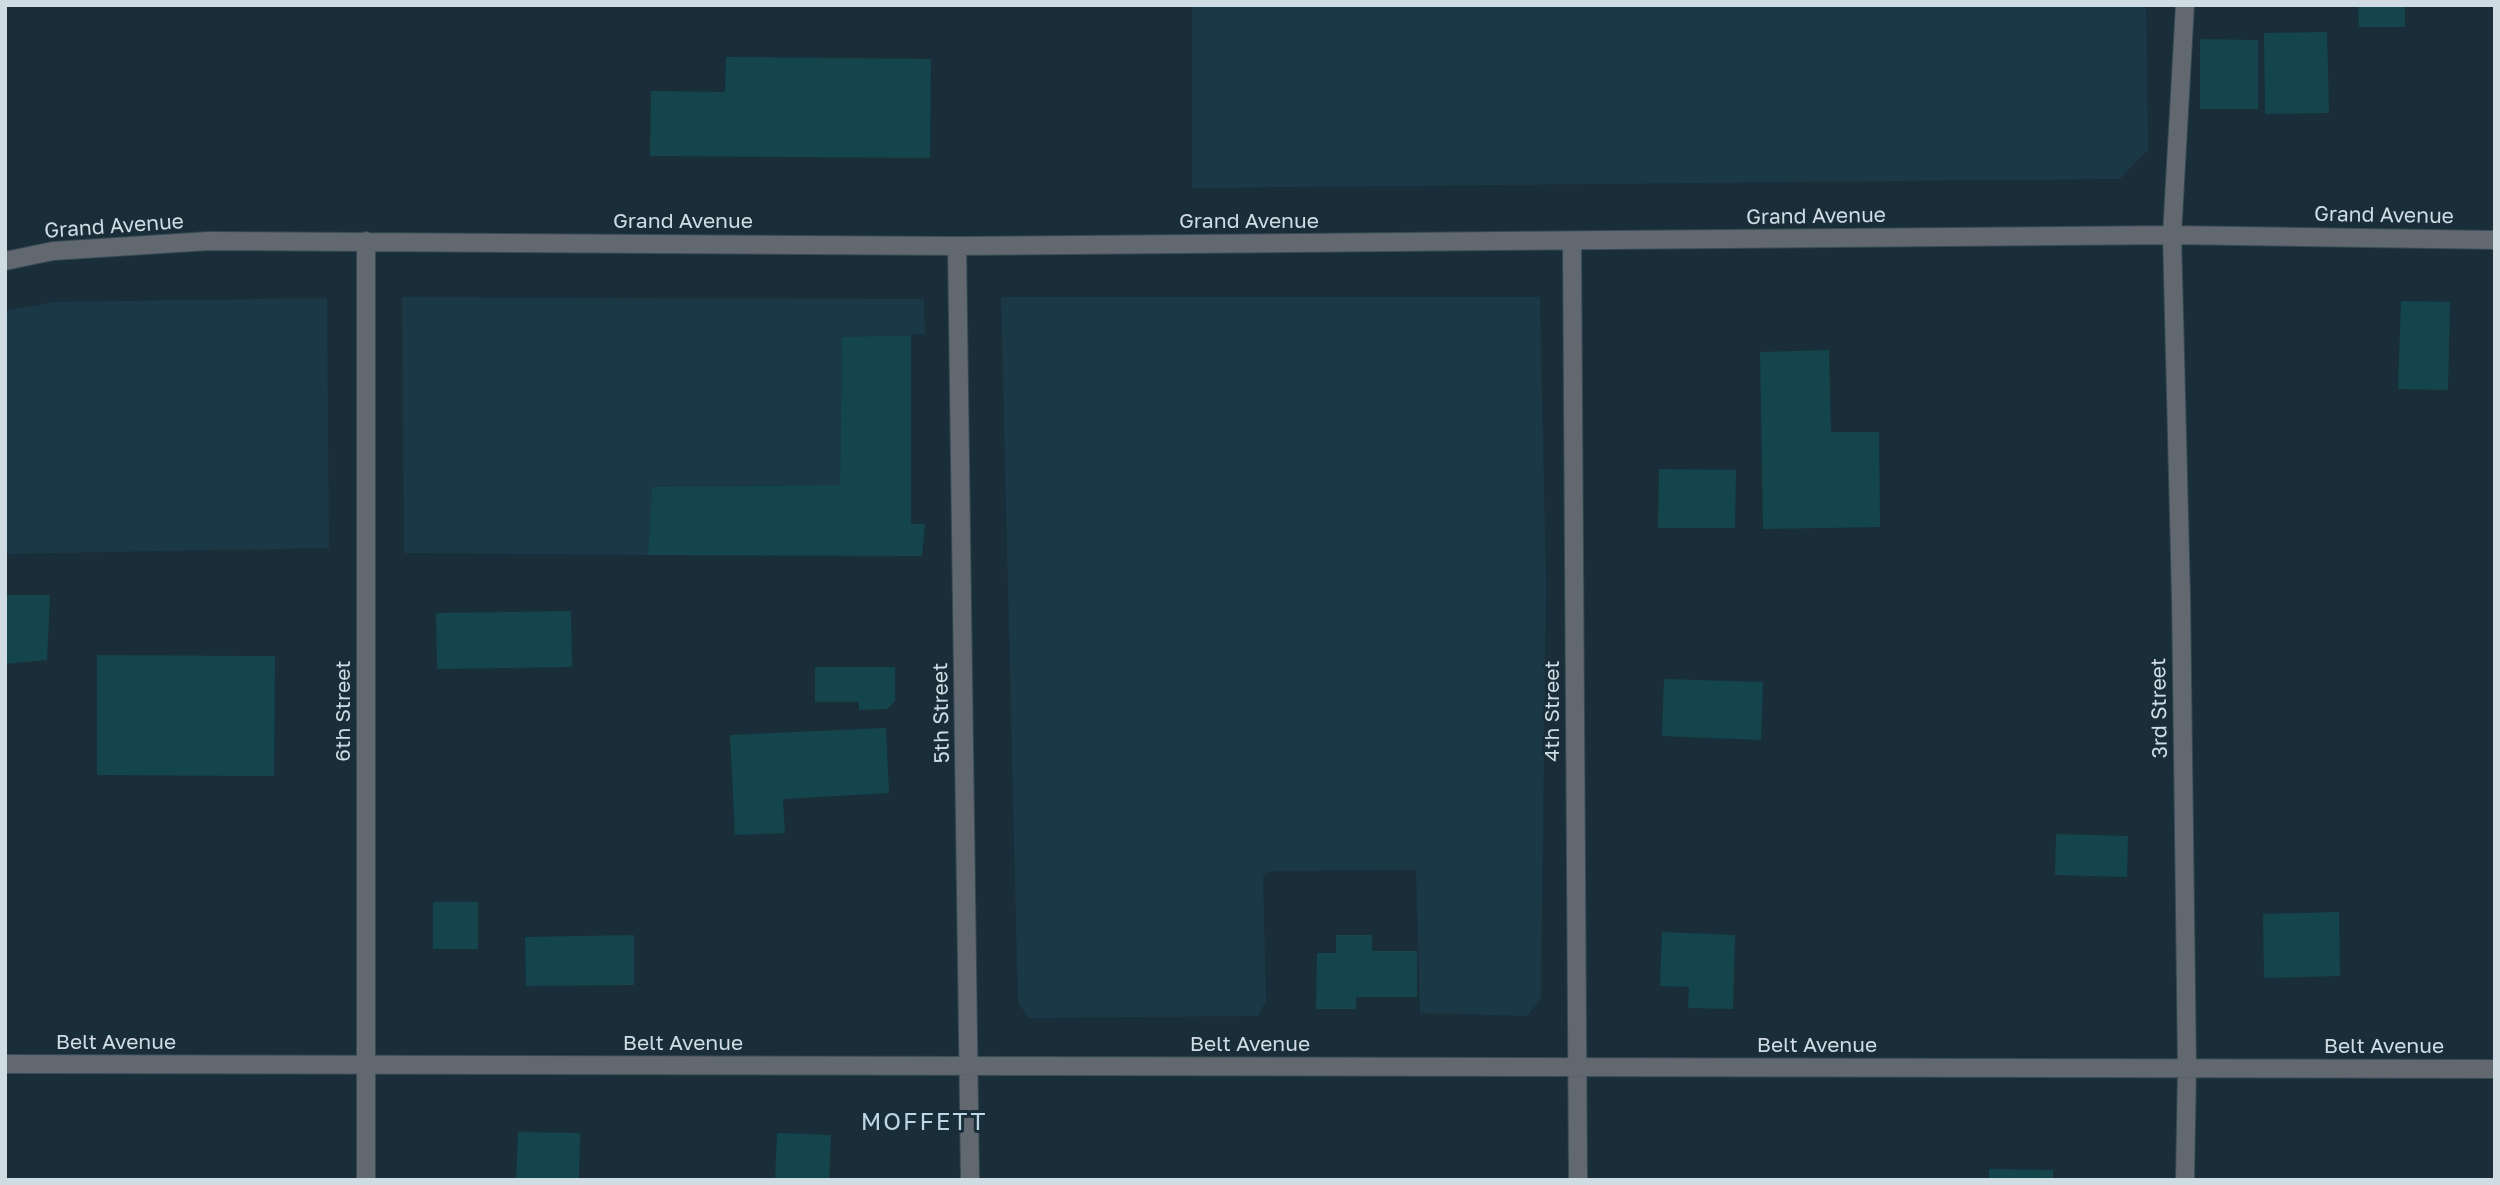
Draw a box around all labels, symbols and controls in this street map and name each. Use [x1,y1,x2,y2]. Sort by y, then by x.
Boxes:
street label: Grand Avenue [2314,200,2454,228]
street label: Grand Avenue [1746,201,1886,229]
street label: Grand Avenue [43,207,185,243]
street label: Grand Avenue [613,207,753,233]
street label: Grand Avenue [1179,207,1319,233]
street label: 3rd Street [2144,658,2172,759]
street label: 6th Street [329,660,355,762]
street label: 4th Street [1538,660,1564,762]
street label: 5th Street [926,662,954,764]
street label: Belt Avenue [56,1028,176,1054]
street label: Belt Avenue [623,1029,743,1055]
street label: Belt Avenue [1190,1030,1310,1056]
street label: Belt Avenue [1757,1031,1877,1057]
street label: Belt Avenue [2324,1032,2444,1058]
district label: MOFFETT [861,1106,987,1135]

